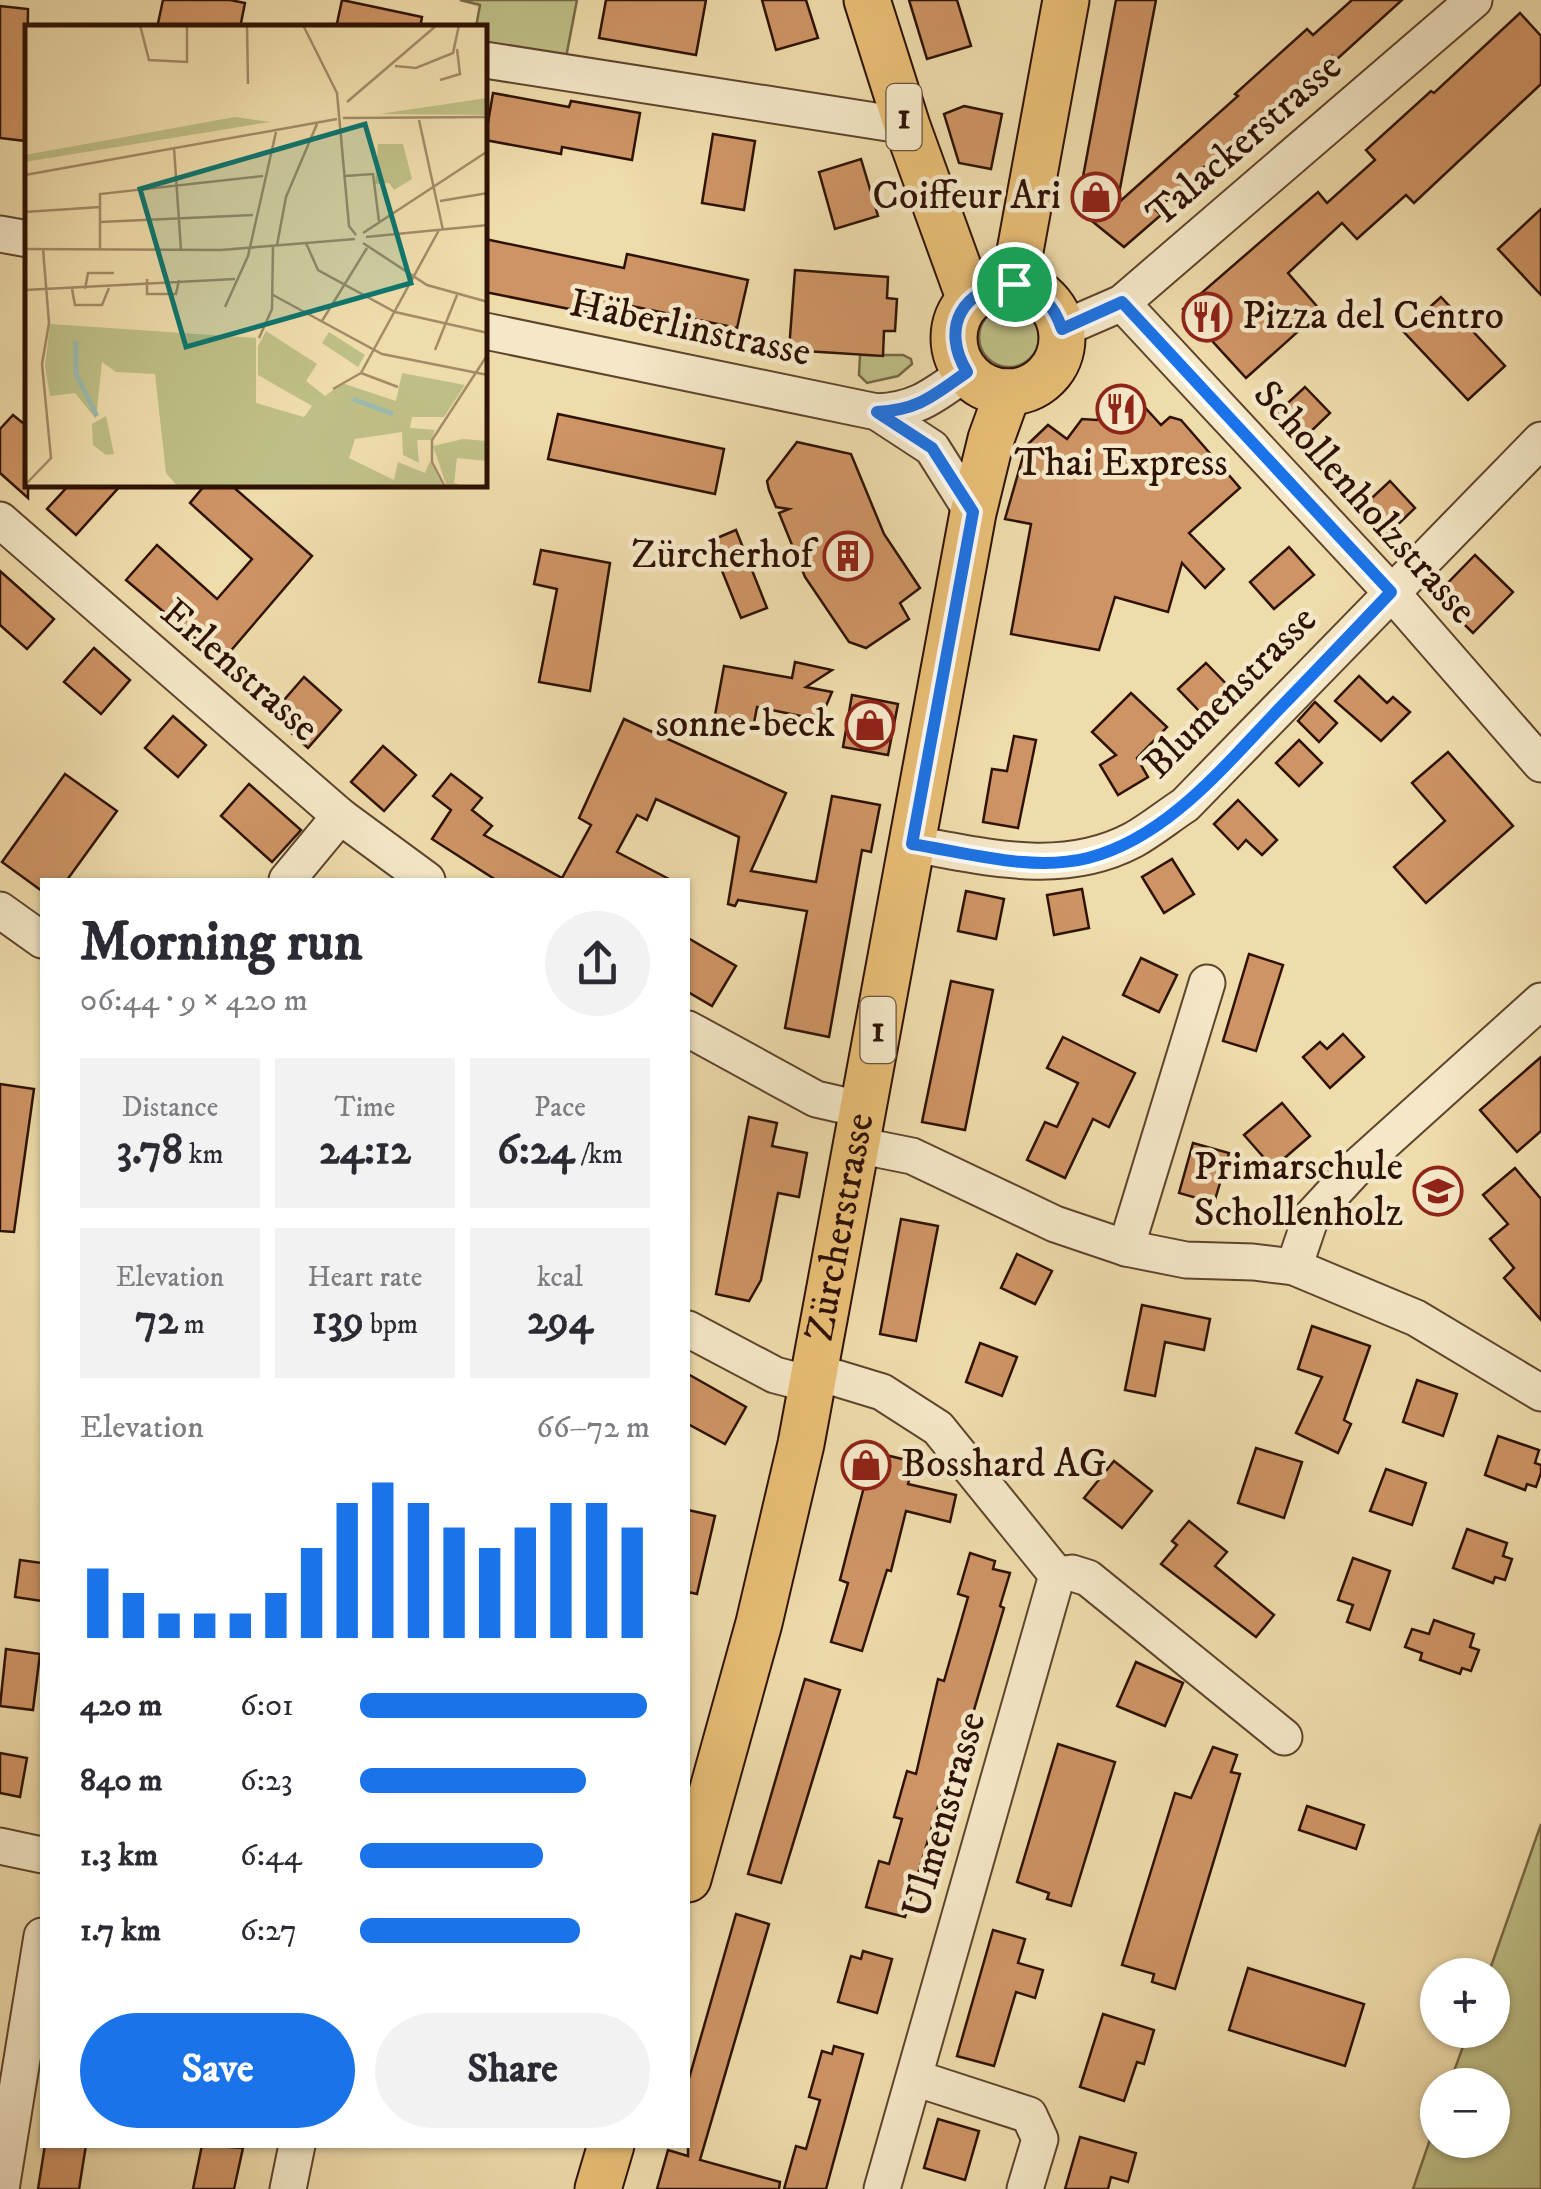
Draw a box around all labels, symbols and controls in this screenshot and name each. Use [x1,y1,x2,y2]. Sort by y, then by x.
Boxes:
inset map [25,25,488,488]
street label: Talackerstrasse [1137,43,1353,239]
road number: 1 [886,84,922,150]
shop icon: Coiffeur Ari [1070,171,1122,223]
place label: Coiffeur Ari [872,172,1061,222]
pin [972,242,1057,327]
icon: arrive [987,257,1042,312]
street label: Häberlinstrasse [565,279,815,379]
restaurant icon: Pizza del Centro [1181,291,1233,343]
place label: Pizza del Centro [1242,292,1504,342]
street label: Schollenholzstrasse [1242,371,1486,635]
restaurant icon: Thai Express [1095,383,1147,435]
place label: Thai Express [1014,439,1228,489]
building icon: Zürcherhof [822,530,874,582]
place label: Zürcherhof [631,531,819,581]
street label: Erlenstrasse [150,589,328,753]
street label: Blumenstrasse [1134,596,1328,790]
shop icon: sonne-beck [844,699,896,751]
place label: sonne-beck [655,700,835,750]
text: Morning run [80,909,362,978]
button: share [545,911,650,1016]
text: 06:44 · 9 × 420 m [80,981,308,1021]
road number: 1 [860,997,896,1063]
text: Distance [122,1090,218,1125]
text: Time [335,1090,395,1125]
text: Pace [534,1090,586,1125]
street label: Zürcherstrasse [796,1109,887,1345]
text: 3.78 [116,1125,183,1177]
text: 24:12 [319,1125,411,1177]
text: 6:24 [497,1125,575,1177]
text: km [183,1137,224,1172]
text: /km [575,1137,623,1172]
place label: Primarschule Schollenholz [1194,1143,1403,1239]
school or university icon: Primarschule Schollenholz [1412,1165,1464,1217]
text: Elevation [116,1260,224,1295]
text: Heart rate [308,1260,422,1295]
text: kcal [537,1260,583,1295]
text: 72 [135,1295,178,1347]
text: 139 [312,1295,364,1347]
text: 294 [527,1295,593,1347]
text: m [178,1307,205,1342]
text: bpm [364,1307,418,1342]
text: Elevation [80,1408,204,1448]
text: 66–72 m [536,1408,650,1448]
shop icon: Bosshard AG [840,1439,892,1491]
place label: Bosshard AG [901,1440,1107,1490]
text: 420 m [80,1686,162,1726]
text: 6:01 [240,1686,294,1726]
street label: Ulmenstrasse [892,1706,998,1924]
text: 840 m [80,1761,163,1801]
text: 6:23 [240,1761,293,1801]
text: 1.3 km [80,1836,158,1876]
text: 6:44 [240,1836,302,1876]
text: 1.7 km [80,1911,161,1951]
text: 6:27 [240,1911,297,1951]
map controls [1420,1958,1510,2158]
button: + [1420,1958,1510,2048]
button: Save [80,2013,355,2128]
button: Share [375,2013,650,2128]
button: − [1420,2068,1510,2158]

